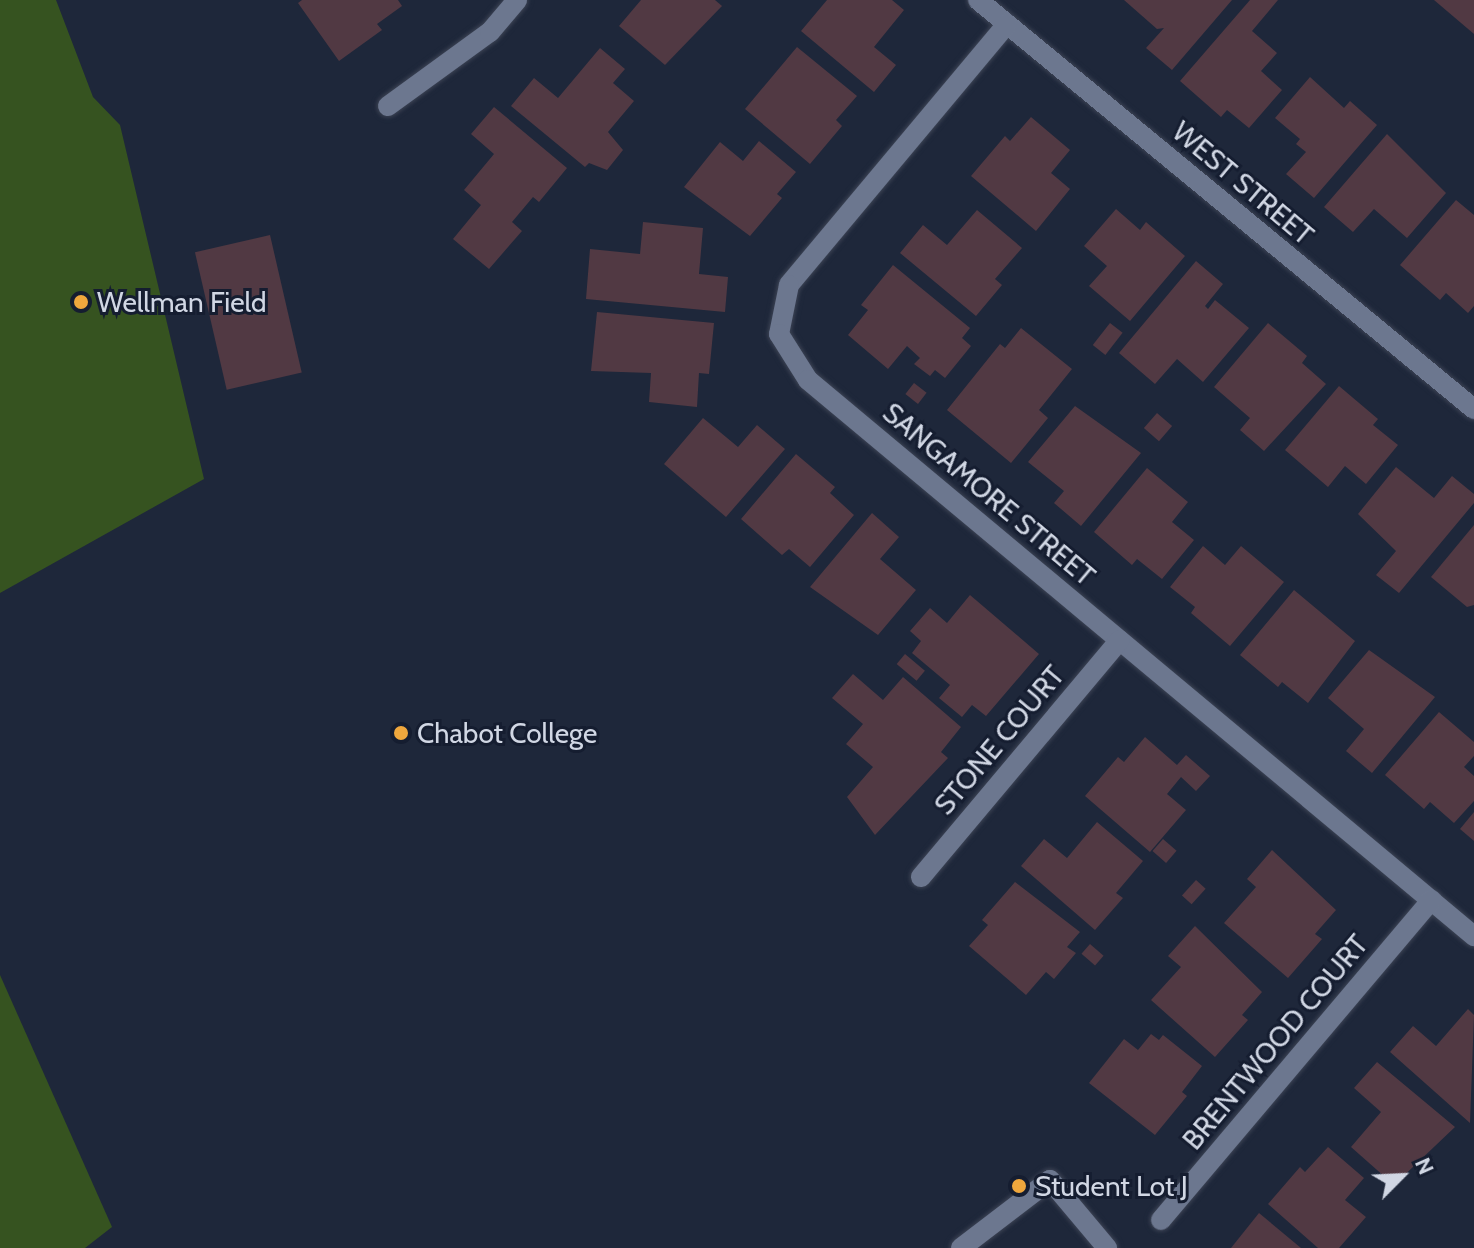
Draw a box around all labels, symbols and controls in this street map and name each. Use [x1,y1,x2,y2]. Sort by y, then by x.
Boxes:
street label: WEST STREET [1166,114,1320,252]
place label: Wellman Field [97,285,267,319]
marker: Wellman Field [72,293,90,311]
street label: SANGAMORE STREET [876,396,1102,592]
street label: STONE COURT [927,659,1071,821]
place label: Chabot College [417,716,597,750]
marker: Chabot College [392,724,410,742]
street label: BRENTWOOD COURT [1175,928,1375,1156]
north arrow [1362,1136,1442,1216]
text: N [1409,1153,1440,1179]
place label: Student Lot J [1035,1169,1188,1203]
marker: Student Lot J [1010,1177,1028,1195]

